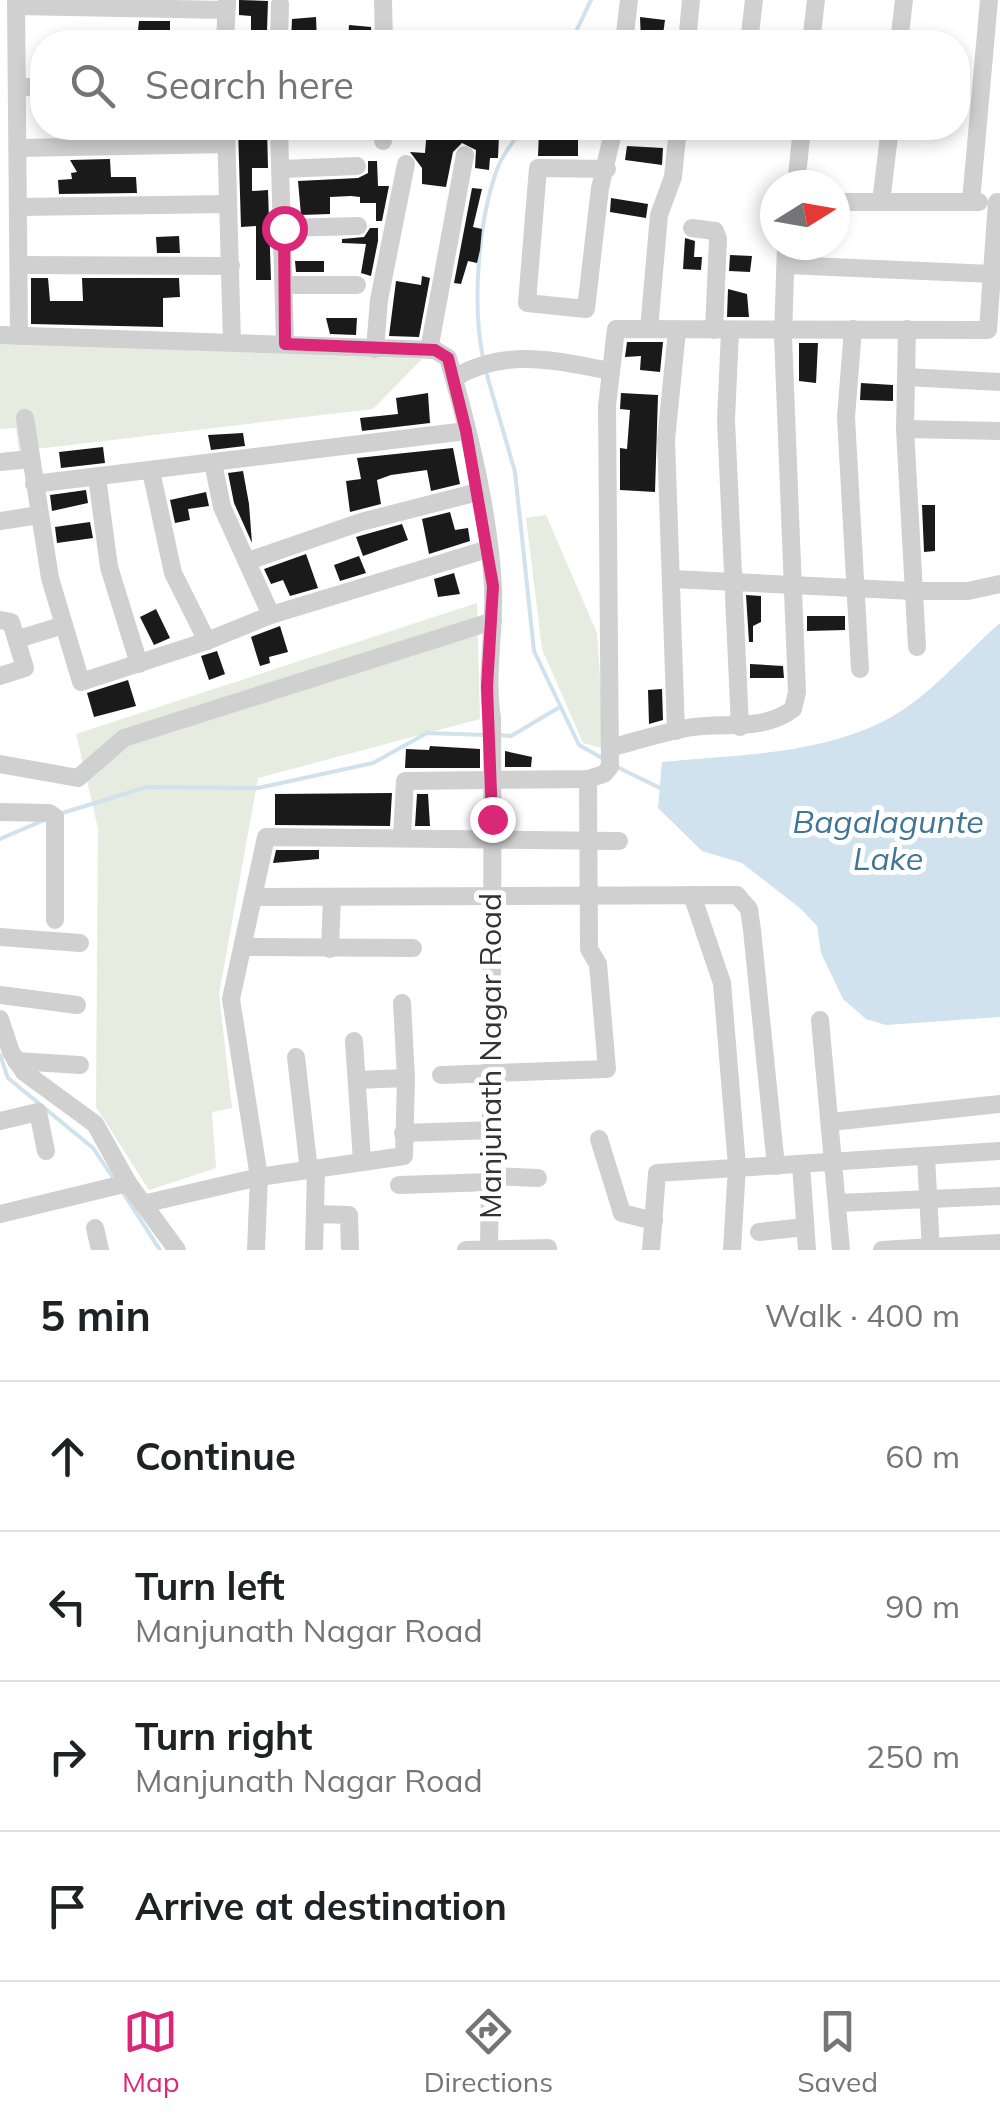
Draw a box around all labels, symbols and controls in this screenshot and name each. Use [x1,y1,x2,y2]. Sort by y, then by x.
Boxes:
search box [30,30,970,140]
icon: search [65,58,120,113]
text: Search here [145,61,354,109]
north arrow [760,170,850,260]
route start [262,206,308,252]
route end [470,797,516,843]
water label: Bagalagunte Lake [792,801,984,878]
street label: Manjunath Nagar Road [471,893,509,1219]
text: 5 min [40,1289,151,1342]
text: Walk · 400 m [765,1295,960,1335]
icon: ahead [40,1429,95,1484]
text: Continue [135,1432,296,1480]
text: 60 m [885,1436,960,1476]
text: Turn left [135,1562,285,1610]
icon: left [40,1579,95,1634]
text: 90 m [885,1586,960,1626]
text: Manjunath Nagar Road [135,1610,483,1650]
text: Turn right [135,1712,312,1760]
icon: right [40,1729,95,1784]
text: 250 m [866,1736,960,1776]
text: Manjunath Nagar Road [135,1760,483,1800]
icon: arrive [40,1879,95,1934]
text: Arrive at destination [135,1882,507,1930]
tab: Map [122,2004,180,2099]
tab: Directions [424,2004,553,2099]
tab: Saved [797,2004,878,2099]

